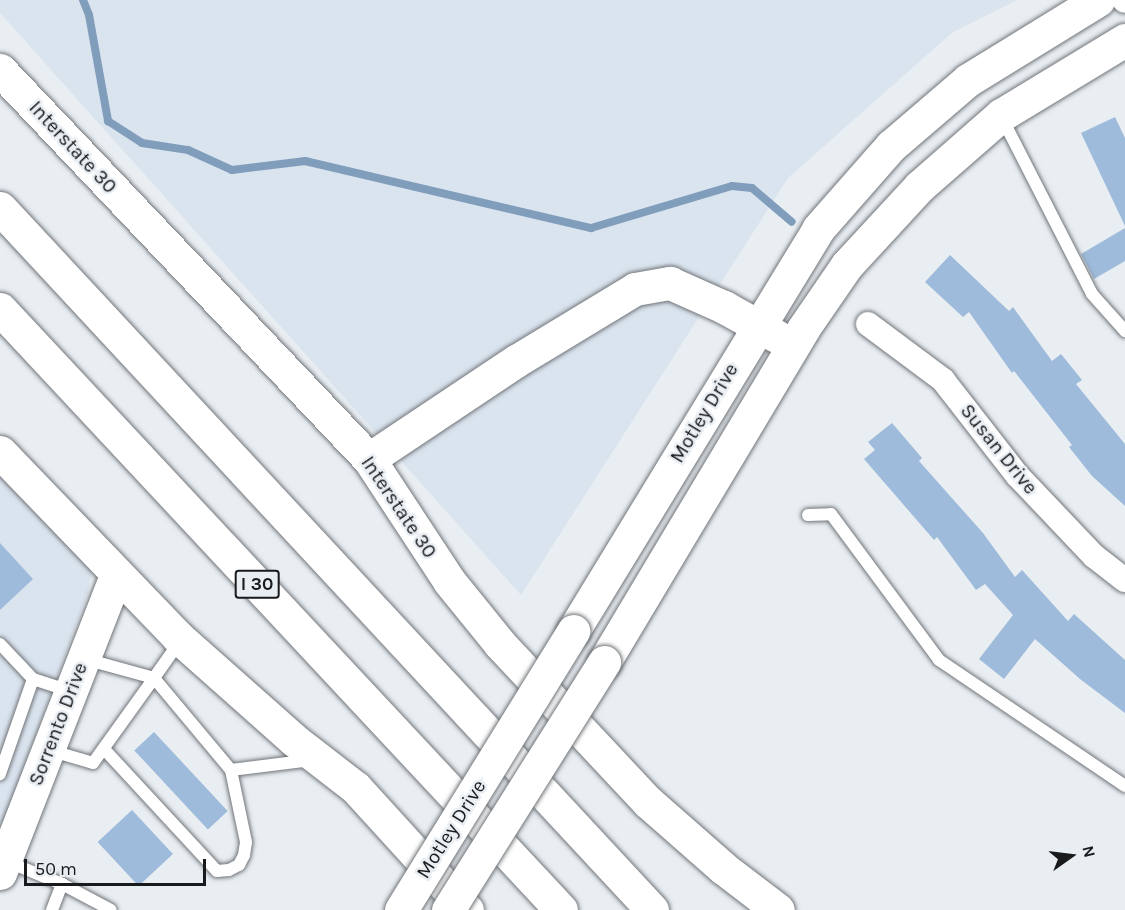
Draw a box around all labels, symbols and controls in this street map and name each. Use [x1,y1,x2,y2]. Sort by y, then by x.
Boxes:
street label: Interstate 30 [24,96,122,198]
street label: Motley Drive [665,359,743,467]
street label: Susan Drive [955,399,1043,499]
street label: Interstate 30 [356,451,442,563]
road number: I 30 [234,569,280,599]
street label: Sorrento Drive [24,659,92,789]
street label: Motley Drive [411,775,491,883]
north arrow [1041,826,1101,886]
text: N [1078,844,1100,859]
scale bar [27,847,208,885]
text: 50 m [35,858,77,880]

